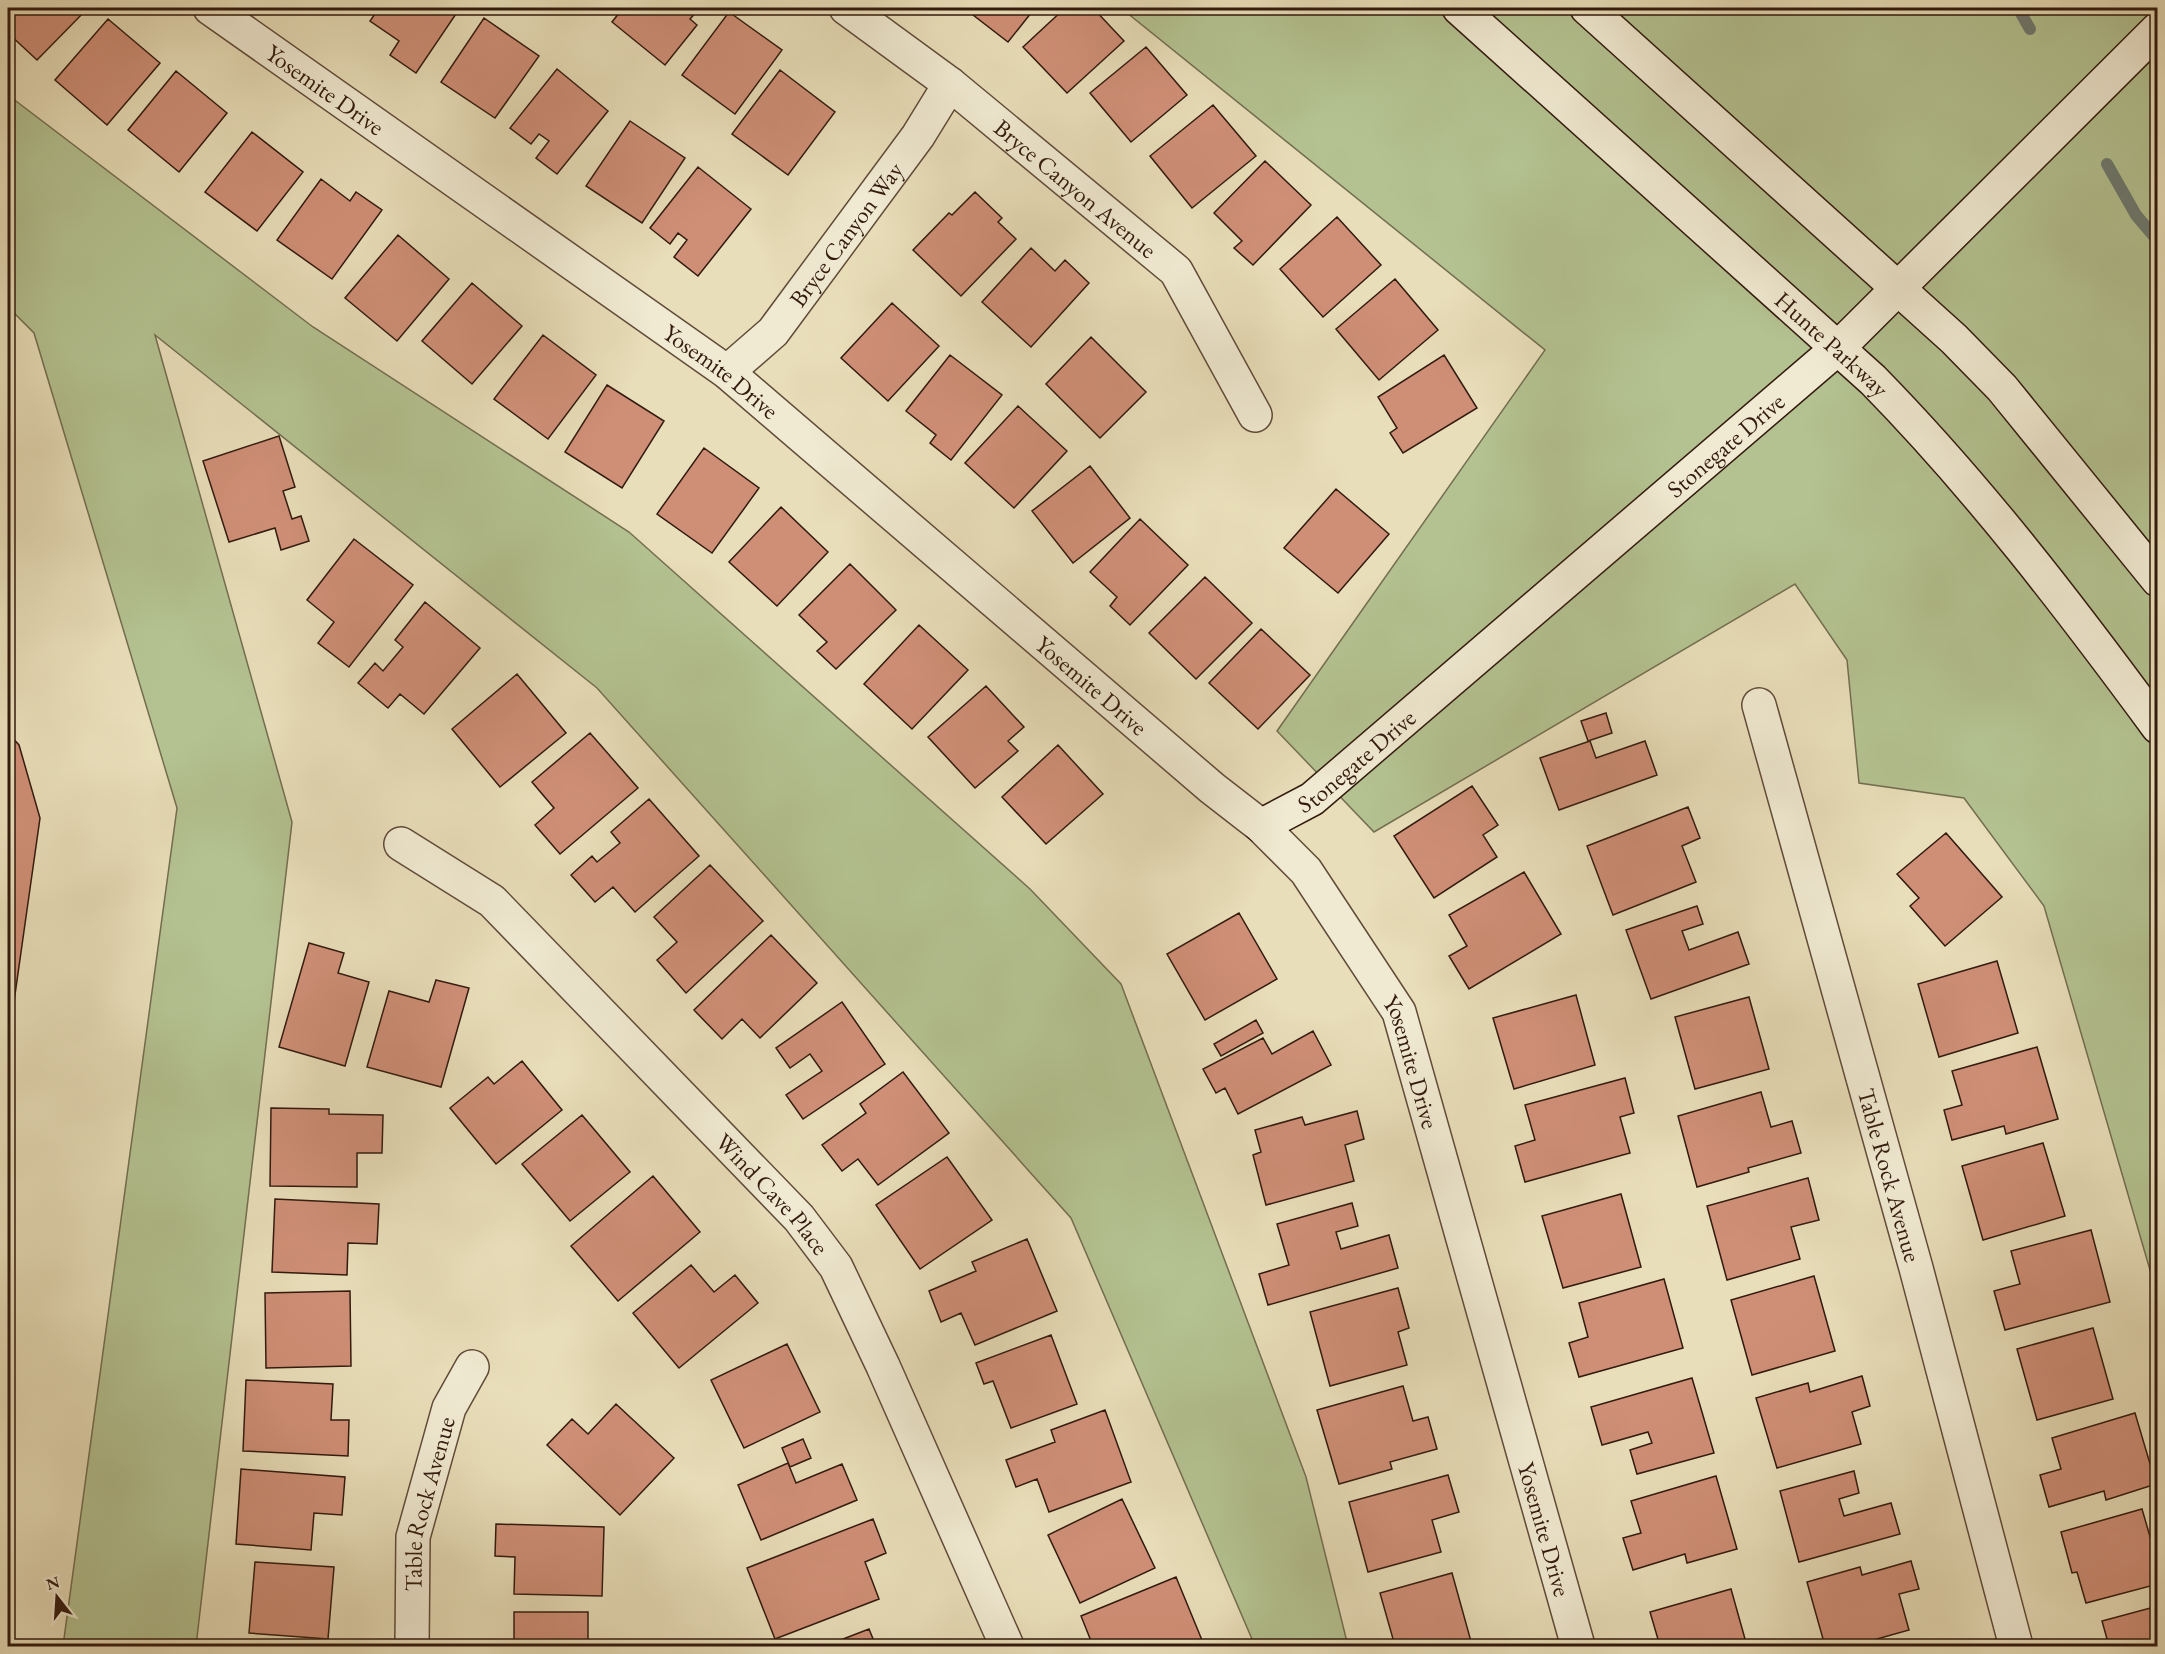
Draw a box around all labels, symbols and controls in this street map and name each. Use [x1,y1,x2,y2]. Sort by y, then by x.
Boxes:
street label: Yosemite Drive [260,37,391,142]
street label: Bryce Canyon Avenue [988,112,1163,264]
street label: Bryce Canyon Way [782,155,910,313]
street label: Hunte Parkway [1769,284,1896,403]
street label: Yosemite Drive [657,317,786,425]
street label: Stonegate Drive [1660,386,1791,504]
street label: Yosemite Drive [1029,628,1154,742]
street label: Stonegate Drive [1292,702,1422,820]
street label: Yosemite Drive [1376,989,1447,1132]
street label: Table Rock Avenue [1851,1085,1929,1265]
street label: Wind Cave Place [709,1126,836,1261]
street label: Table Rock Avenue [397,1413,461,1592]
street label: Yosemite Drive [1511,1458,1579,1600]
north arrow [27,1567,87,1627]
text: N [43,1571,62,1595]

